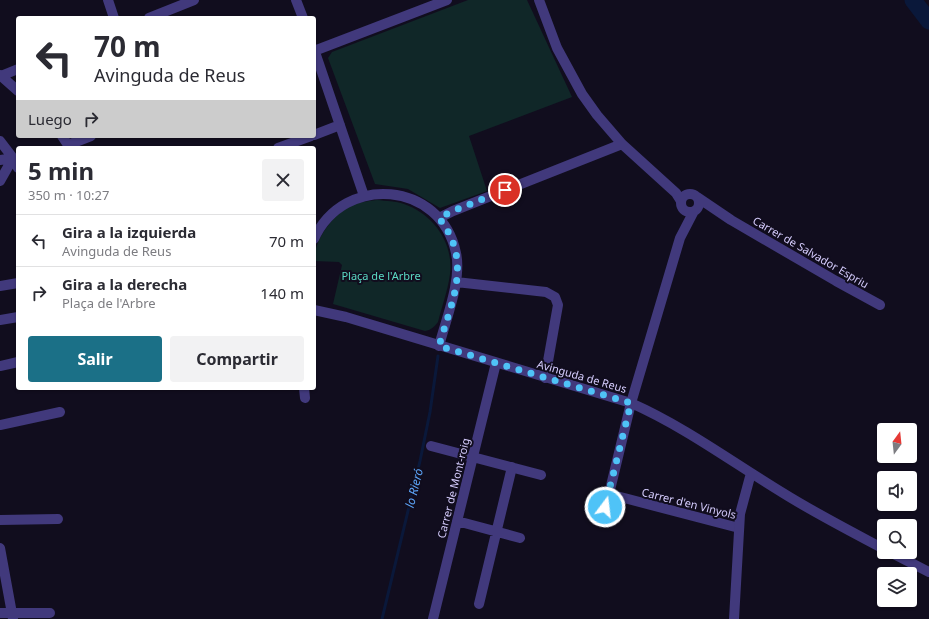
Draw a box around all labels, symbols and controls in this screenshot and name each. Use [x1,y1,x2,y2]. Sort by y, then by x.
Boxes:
text: 70 m [94,27,161,65]
icon: left [28,32,80,84]
text: Avinguda de Reus [94,63,245,87]
icon: right [80,108,102,130]
text: Luego [28,109,72,129]
text: 5 min [28,154,94,187]
button: close [262,159,304,201]
pin [488,173,522,207]
icon: arrive [494,179,516,201]
text: 350 m · 10:27 [28,186,109,204]
street label: Carrer de Salvador Espriu [750,213,872,291]
text: Gira a la izquierda [62,222,196,242]
icon: left [28,230,50,252]
text: 70 m [269,231,304,251]
text: Avinguda de Reus [62,242,171,260]
park label: Plaça de l'Arbre [341,268,421,283]
text: Gira a la derecha [62,274,187,294]
icon: right [28,282,50,304]
text: 140 m [260,283,304,303]
text: Plaça de l'Arbre [62,294,156,312]
button: Salir [28,336,162,382]
button: Compartir [170,336,304,382]
street label: Avinguda de Reus [535,356,629,396]
north arrow [877,423,917,463]
map controls [877,423,917,607]
street label: Carrer de Mont-roig [433,436,473,540]
water label: lo Rieró [401,466,427,510]
button: sound [877,471,917,511]
street label: Carrer d'en Vinyols [640,484,738,522]
position arrow [584,486,626,528]
button: search [877,519,917,559]
button: layers [877,567,917,607]

